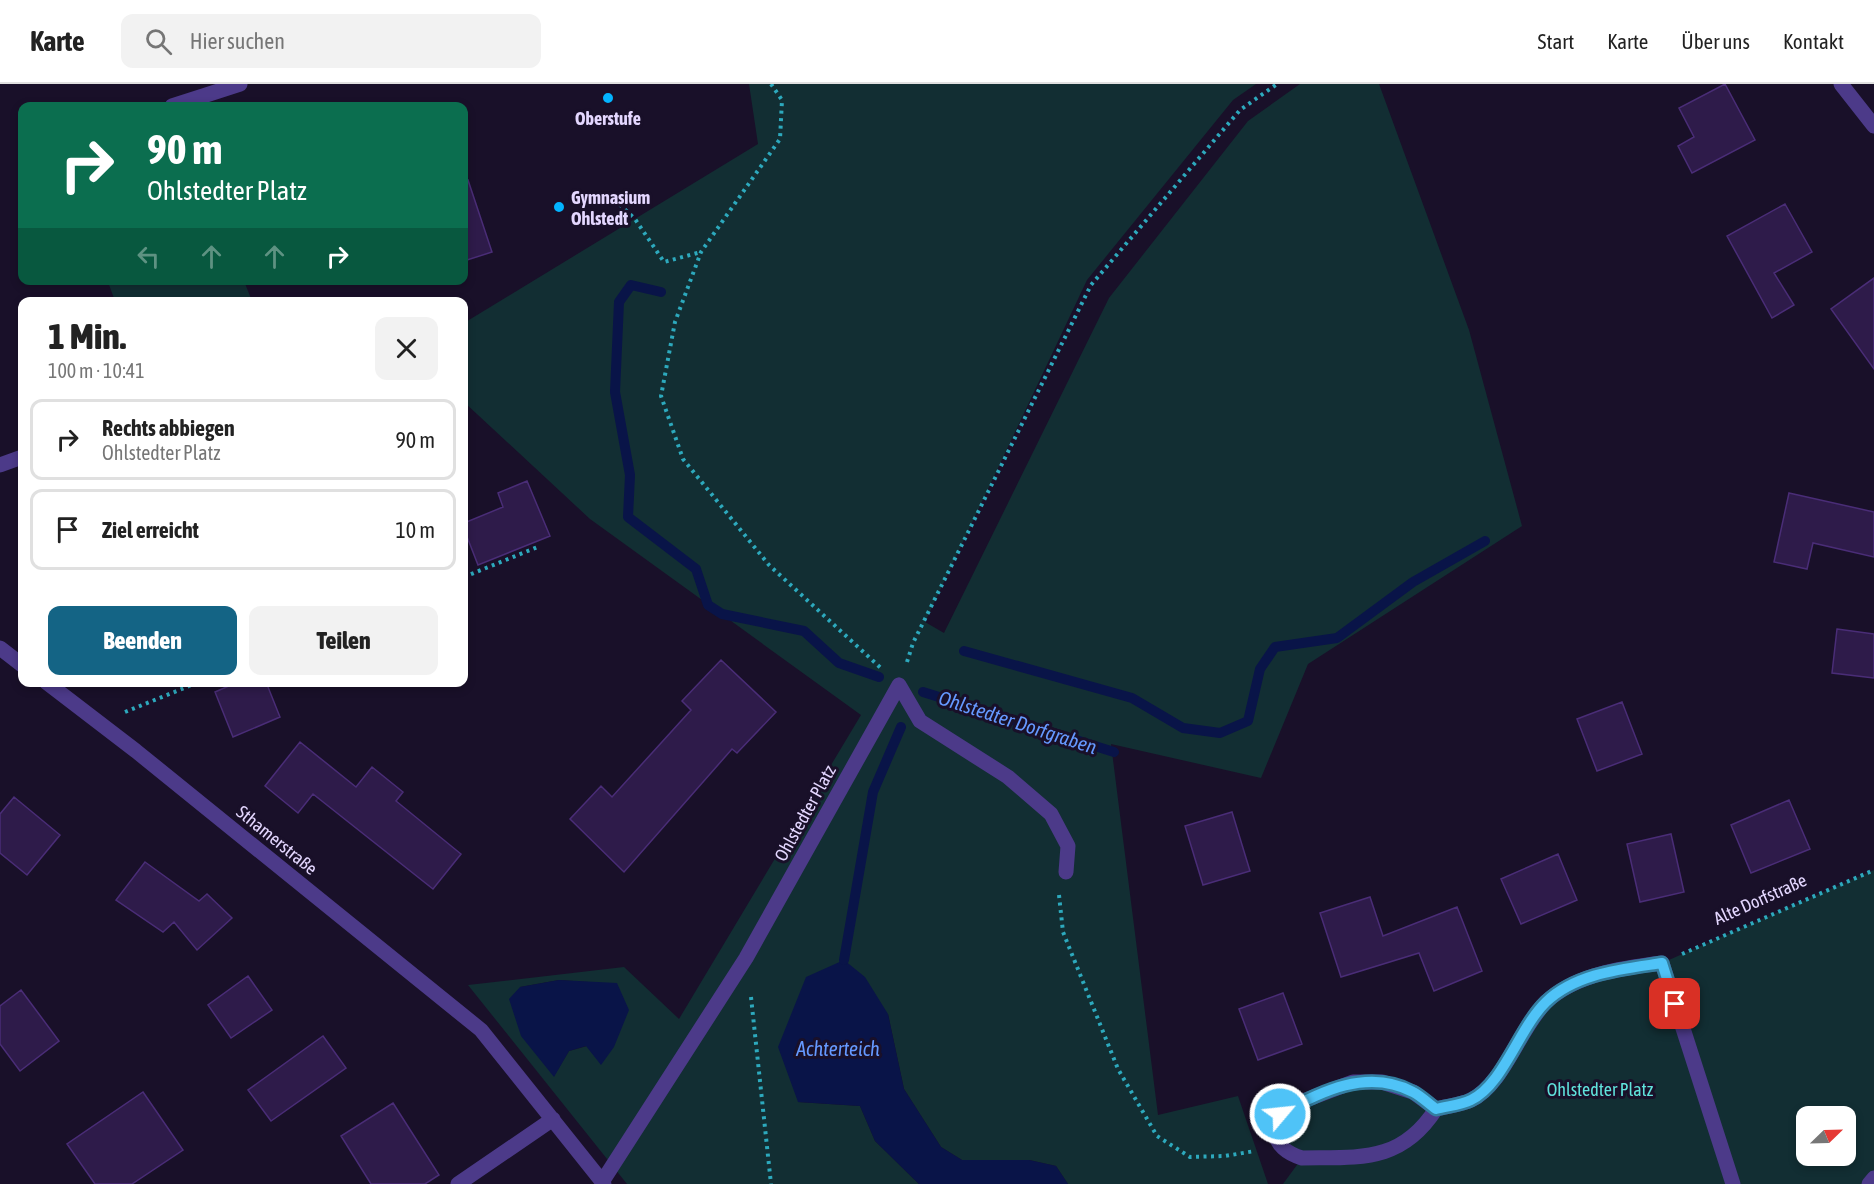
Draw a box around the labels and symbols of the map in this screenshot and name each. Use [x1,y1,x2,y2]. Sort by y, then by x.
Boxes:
marker: Oberstufe [601,91,615,105]
place label: Oberstufe [575,108,641,129]
place label: Gymnasium Ohlstedt [571,187,650,229]
marker: Gymnasium Ohlstedt [552,200,566,214]
water label: Ohlstedter Dorfgraben [936,686,1100,758]
street label: Ohlstedter Platz [770,761,840,865]
street label: Sthamerstraße [232,801,322,879]
street label: Alte Dorfstraße [1710,869,1810,929]
pin [1649,978,1700,1029]
water label: Achterteich [795,1037,880,1060]
park label: Ohlstedter Platz [1547,1079,1654,1100]
position arrow [1248,1082,1312,1146]
north arrow [1796,1106,1856,1166]

